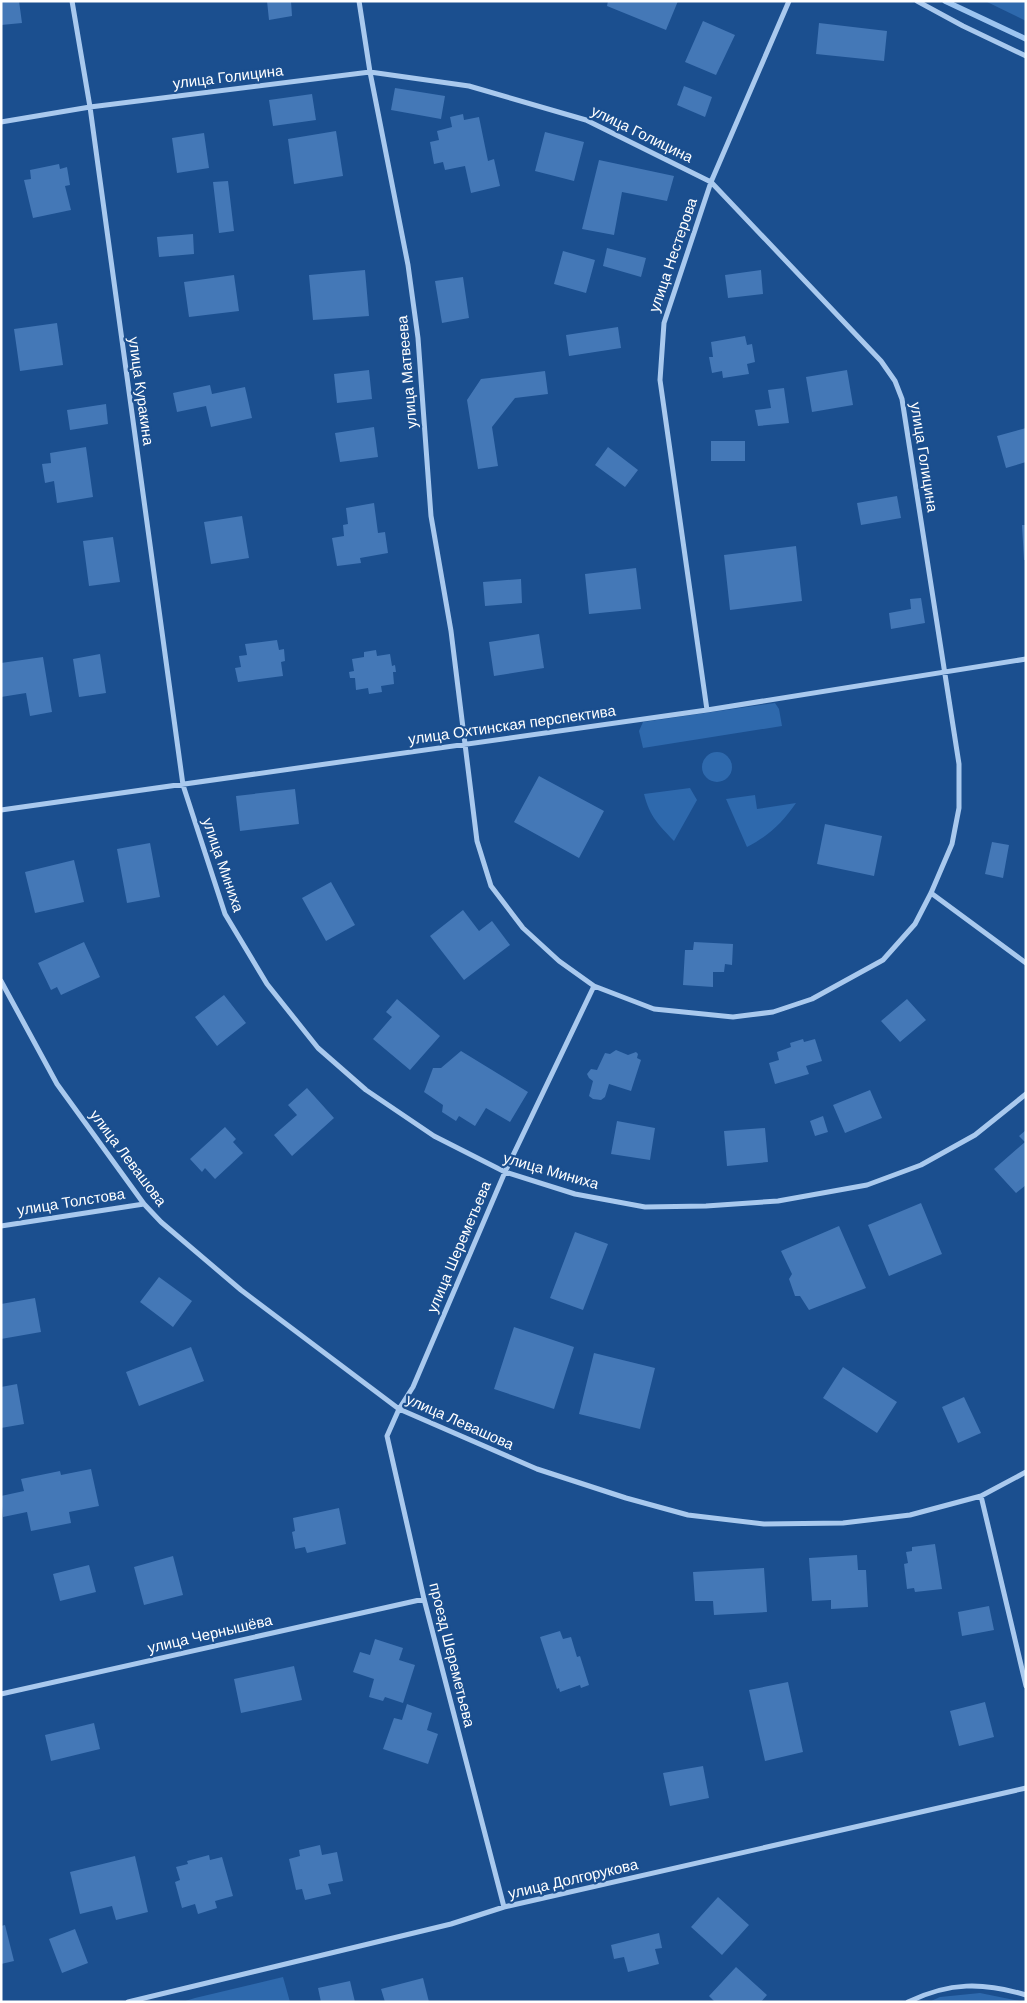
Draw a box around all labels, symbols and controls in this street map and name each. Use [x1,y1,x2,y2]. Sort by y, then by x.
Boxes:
street label: улица Голицина [172,60,285,94]
street label: улица Голицина [588,101,697,168]
street label: улица Нестерова [644,195,702,315]
street label: улица Матвеева [392,314,422,429]
street label: улица Куракина [123,335,159,447]
street label: улица Голицина [905,401,943,514]
street label: улица Охтинская перспектива [407,700,618,749]
street label: улица Миниха [198,815,249,915]
street label: улица Левашова [85,1106,171,1211]
street label: улица Миниха [501,1148,602,1194]
street label: улица Шереметьева [422,1177,496,1316]
street label: улица Толстова [16,1184,127,1220]
street label: улица Левашова [403,1389,518,1455]
street label: проезд Шереметьева [424,1581,480,1730]
street label: улица Чернышёва [146,1610,275,1658]
street label: улица Долгорукова [506,1854,641,1904]

